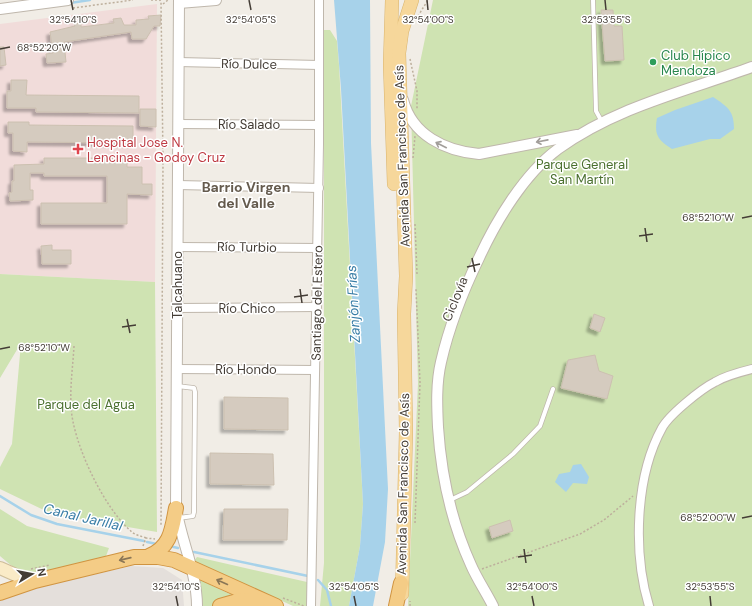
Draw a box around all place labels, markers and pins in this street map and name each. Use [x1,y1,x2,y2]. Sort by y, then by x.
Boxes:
place label: Club Hípico Mendoza [661,47,731,79]
marker: Club Hípico Mendoza [648,57,658,67]
place label: Hospital Jose N. Lencinas - Godoy Cruz [87,134,225,166]
marker: Hospital Jose N. Lencinas - Godoy Cruz [72,143,84,155]

